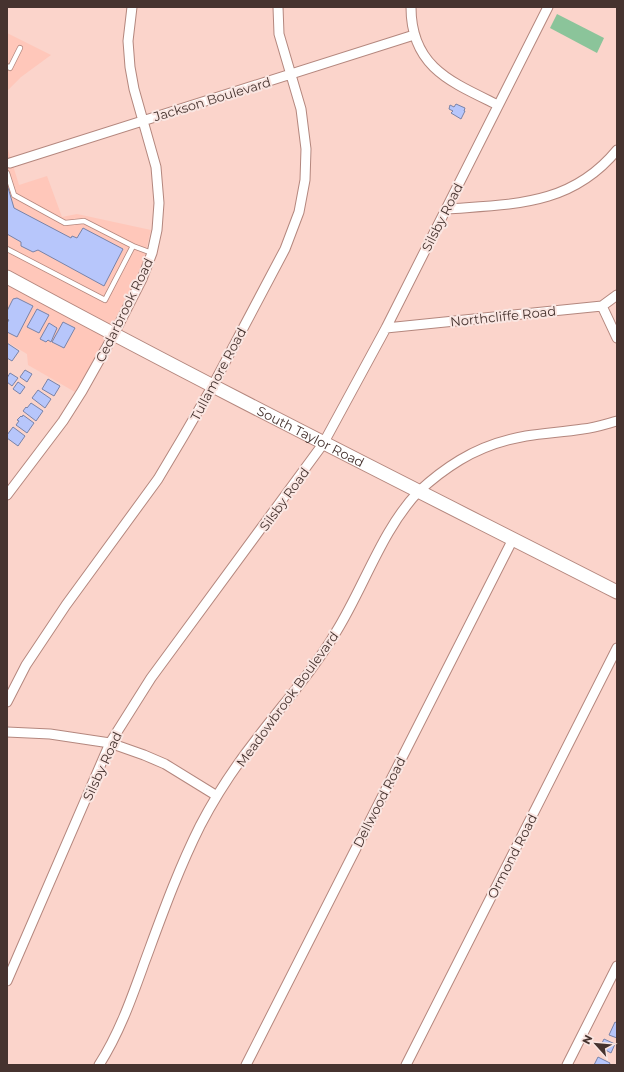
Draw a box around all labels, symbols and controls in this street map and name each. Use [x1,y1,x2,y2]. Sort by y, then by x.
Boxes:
street label: Jackson Boulevard [150,74,273,125]
street label: Silsby Road [418,180,466,254]
street label: Cedarbrook Road [92,255,156,365]
street label: Northcliffe Road [449,302,557,330]
street label: Tullamore Road [187,325,249,423]
street label: South Taylor Road [254,402,367,470]
street label: Silsby Road [256,464,312,534]
street label: Meadowbrook Boulevard [232,628,342,770]
street label: Silsby Road [79,729,125,803]
street label: Dellwood Road [349,754,409,850]
street label: Ormond Road [484,811,540,901]
north arrow [576,1024,616,1064]
text: N [579,1032,595,1047]

